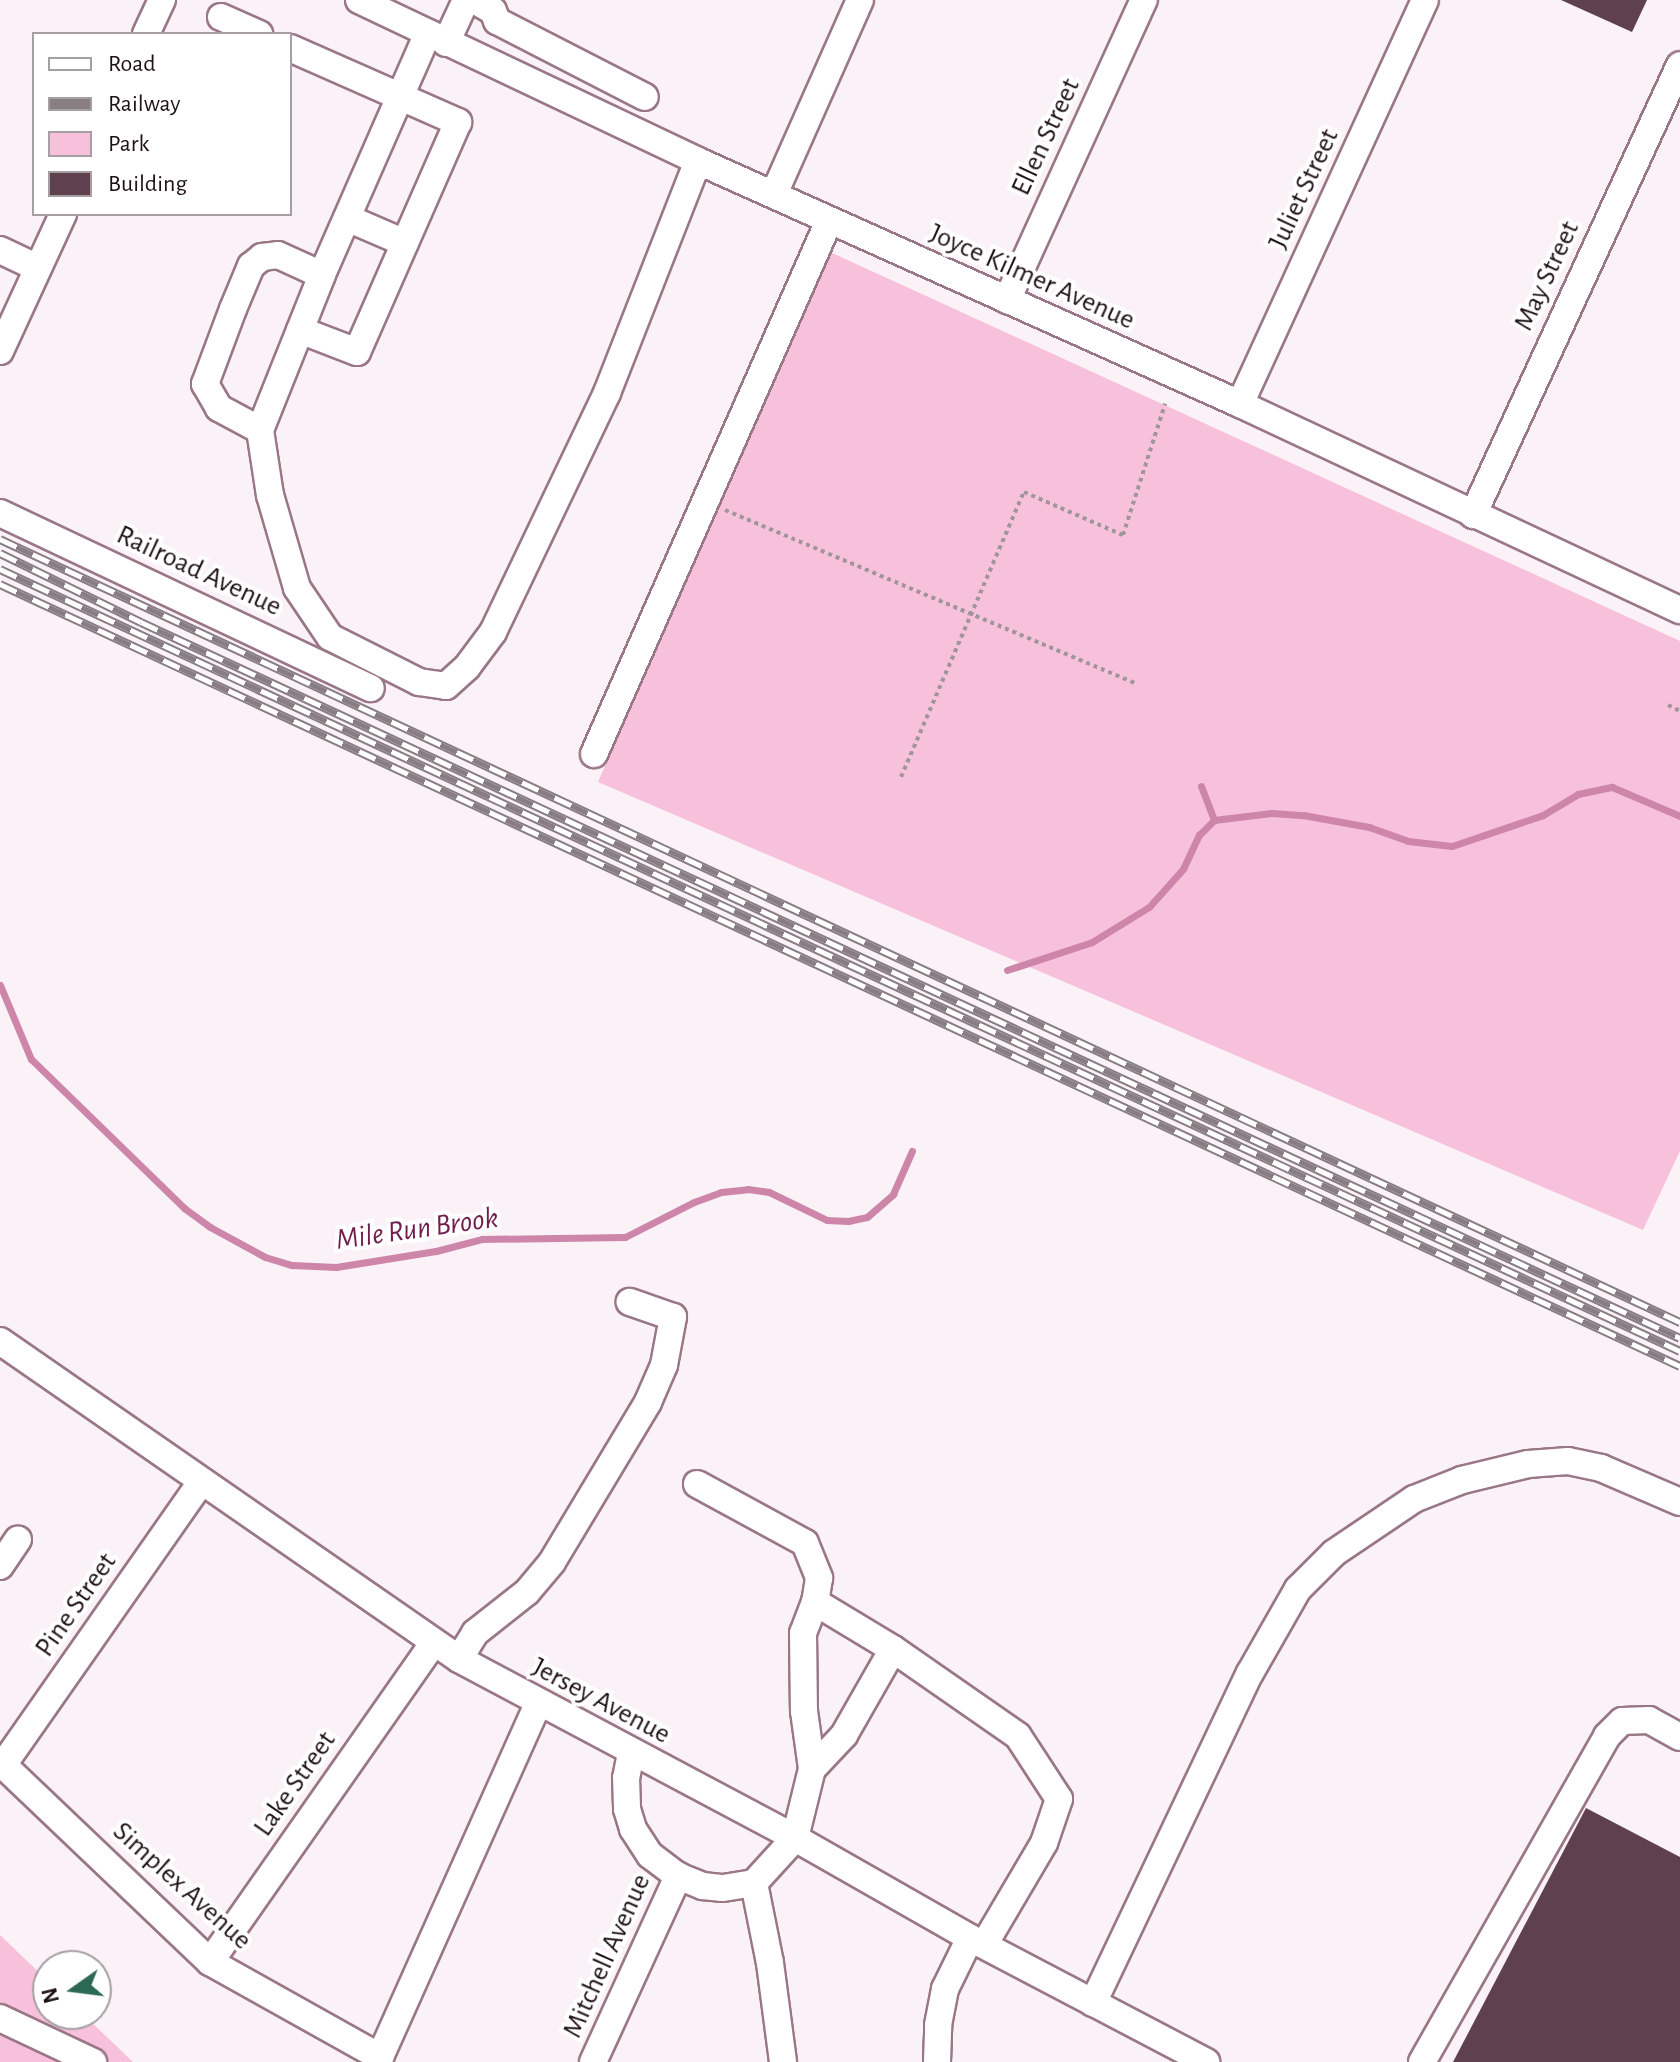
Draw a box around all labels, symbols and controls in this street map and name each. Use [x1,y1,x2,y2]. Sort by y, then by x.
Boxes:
legend [32,32,292,216]
text: Road [108,52,156,76]
street label: Ellen Street [1004,73,1088,201]
text: Railway [108,92,180,116]
street label: Juliet Street [1262,124,1346,254]
text: Park [108,132,149,156]
text: Building [108,172,187,196]
street label: May Street [1507,216,1587,336]
street label: Joyce Kilmer Avenue [924,217,1140,337]
street label: Railroad Avenue [111,518,287,624]
water label: Mile Run Brook [334,1200,500,1258]
street label: Pine Street [28,1547,124,1663]
street label: Jersey Avenue [526,1651,676,1751]
street label: Lake Street [247,1725,343,1843]
street label: Simplex Avenue [106,1815,258,1957]
street label: Mitchell Avenue [556,1869,658,2043]
north arrow [32,1950,112,2030]
text: N [38,1985,63,2005]

